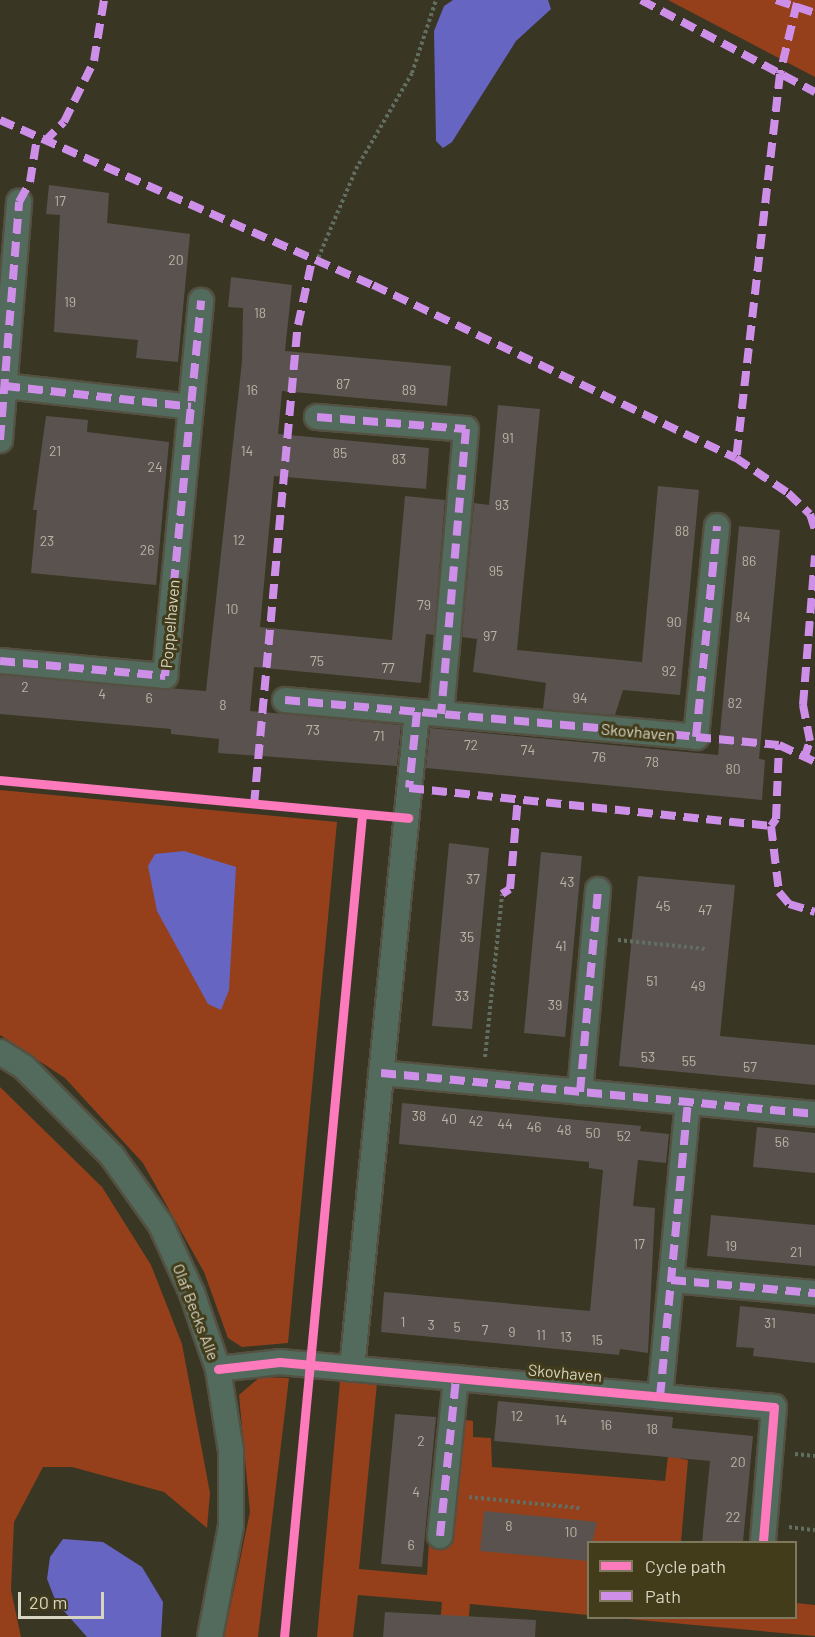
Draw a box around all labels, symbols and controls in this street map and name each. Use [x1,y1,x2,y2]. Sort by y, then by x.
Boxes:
house number: 17 [54,193,66,209]
house number: 20 [168,252,184,268]
house number: 19 [64,294,76,310]
house number: 18 [254,305,266,321]
house number: 87 [336,376,350,392]
house number: 16 [246,382,258,398]
house number: 89 [402,382,416,398]
house number: 91 [502,430,514,446]
house number: 21 [49,443,61,459]
house number: 14 [241,443,253,459]
house number: 85 [333,445,347,461]
house number: 83 [392,451,406,467]
house number: 24 [147,459,163,475]
house number: 93 [495,497,509,513]
house number: 88 [675,523,689,539]
house number: 12 [233,532,245,548]
house number: 23 [40,533,54,549]
house number: 26 [140,542,154,558]
house number: 86 [742,553,756,569]
house number: 95 [489,563,503,579]
street label: Poppelhaven [157,579,183,669]
house number: 79 [417,597,431,613]
house number: 10 [226,601,238,617]
house number: 84 [735,609,751,625]
house number: 90 [666,614,682,630]
house number: 97 [483,628,497,644]
house number: 75 [310,653,324,669]
house number: 77 [381,660,395,676]
house number: 92 [662,663,676,679]
house number: 2 [21,679,29,695]
house number: 4 [98,686,106,702]
house number: 6 [145,690,153,706]
house number: 94 [572,690,588,706]
house number: 82 [728,695,742,711]
house number: 8 [219,697,227,713]
street label: Skovhaven [600,719,676,745]
house number: 73 [306,722,320,738]
house number: 71 [373,728,385,744]
house number: 72 [464,737,478,753]
house number: 74 [521,742,535,758]
house number: 76 [592,749,606,765]
house number: 78 [645,754,659,770]
house number: 80 [725,761,741,777]
house number: 37 [466,871,480,887]
house number: 43 [560,874,574,890]
house number: 45 [656,898,670,914]
house number: 47 [698,902,712,918]
house number: 35 [460,929,474,945]
house number: 41 [555,938,567,954]
house number: 51 [646,973,658,989]
house number: 49 [690,978,706,994]
house number: 33 [455,988,469,1004]
house number: 39 [548,997,562,1013]
house number: 53 [641,1049,655,1065]
house number: 55 [682,1053,696,1069]
house number: 57 [743,1059,757,1075]
house number: 38 [412,1108,426,1124]
house number: 40 [441,1111,457,1127]
house number: 42 [468,1113,484,1129]
house number: 44 [497,1116,513,1132]
house number: 46 [527,1119,541,1135]
house number: 48 [556,1122,572,1138]
house number: 50 [585,1125,601,1141]
house number: 52 [617,1128,631,1144]
house number: 56 [775,1134,789,1150]
house number: 17 [633,1236,645,1252]
house number: 19 [725,1238,737,1254]
house number: 21 [790,1244,802,1260]
street label: Olaf Becks Alle [169,1261,223,1363]
house number: 1 [401,1314,405,1330]
house number: 31 [764,1315,776,1331]
house number: 3 [427,1317,435,1333]
house number: 5 [453,1319,461,1335]
house number: 7 [482,1322,488,1338]
house number: 9 [508,1324,516,1340]
house number: 11 [536,1327,546,1343]
house number: 13 [560,1329,572,1345]
house number: 15 [591,1332,603,1348]
street label: Skovhaven [527,1360,603,1386]
house number: 12 [511,1408,523,1424]
house number: 14 [555,1412,567,1428]
house number: 16 [600,1417,612,1433]
house number: 18 [646,1421,658,1437]
house number: 2 [417,1433,425,1449]
house number: 20 [730,1454,746,1470]
house number: 4 [412,1484,420,1500]
house number: 22 [725,1509,741,1525]
house number: 8 [505,1518,513,1534]
house number: 10 [565,1524,577,1540]
house number: 6 [407,1537,415,1553]
legend [587,1541,797,1619]
text: Cycle path [645,1555,726,1577]
scale bar [21,1580,106,1618]
text: Path [645,1585,681,1607]
text: 20 m [29,1591,67,1613]

